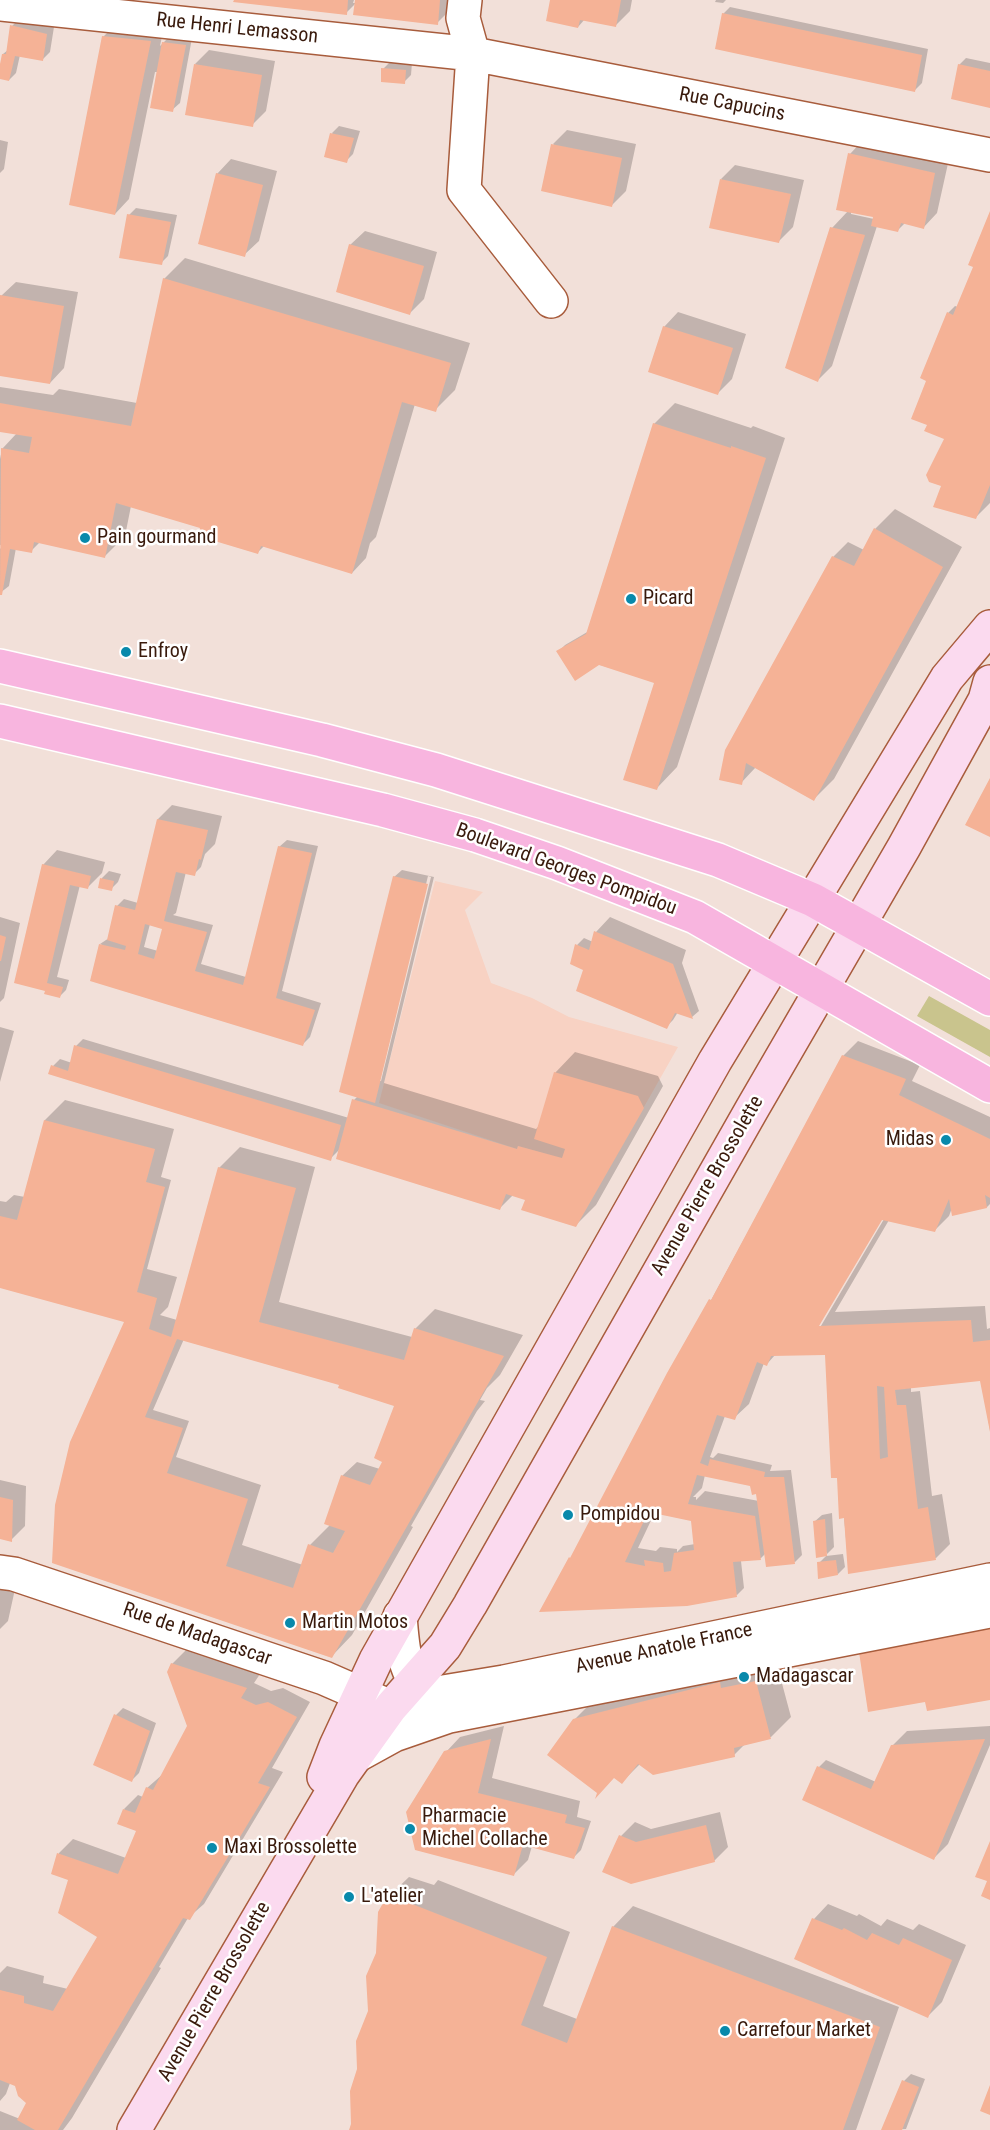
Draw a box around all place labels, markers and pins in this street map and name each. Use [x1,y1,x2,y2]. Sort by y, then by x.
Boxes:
place label: Pain gourmand [97,526,216,550]
marker: Pain gourmand [78,531,92,545]
place label: Picard [643,587,693,611]
marker: Picard [624,592,638,606]
place label: Enfroy [138,640,188,664]
marker: Enfroy [119,645,133,659]
place label: Midas [886,1128,934,1152]
marker: Midas [939,1133,953,1147]
place label: Pompidou [580,1503,660,1527]
marker: Pompidou [561,1508,575,1522]
place label: Martin Motos [302,1611,408,1635]
marker: Martin Motos [283,1616,297,1630]
place label: Madagascar [756,1665,854,1689]
marker: Madagascar [737,1670,751,1684]
place label: Pharmacie Michel Collache [422,1805,548,1852]
marker: Pharmacie Michel Collache [403,1822,417,1836]
place label: Maxi Brossolette [224,1836,357,1860]
marker: Maxi Brossolette [205,1841,219,1855]
place label: L'atelier [361,1885,423,1909]
marker: L'atelier [342,1890,356,1904]
place label: Carrefour Market [737,2019,871,2043]
marker: Carrefour Market [718,2024,732,2038]

